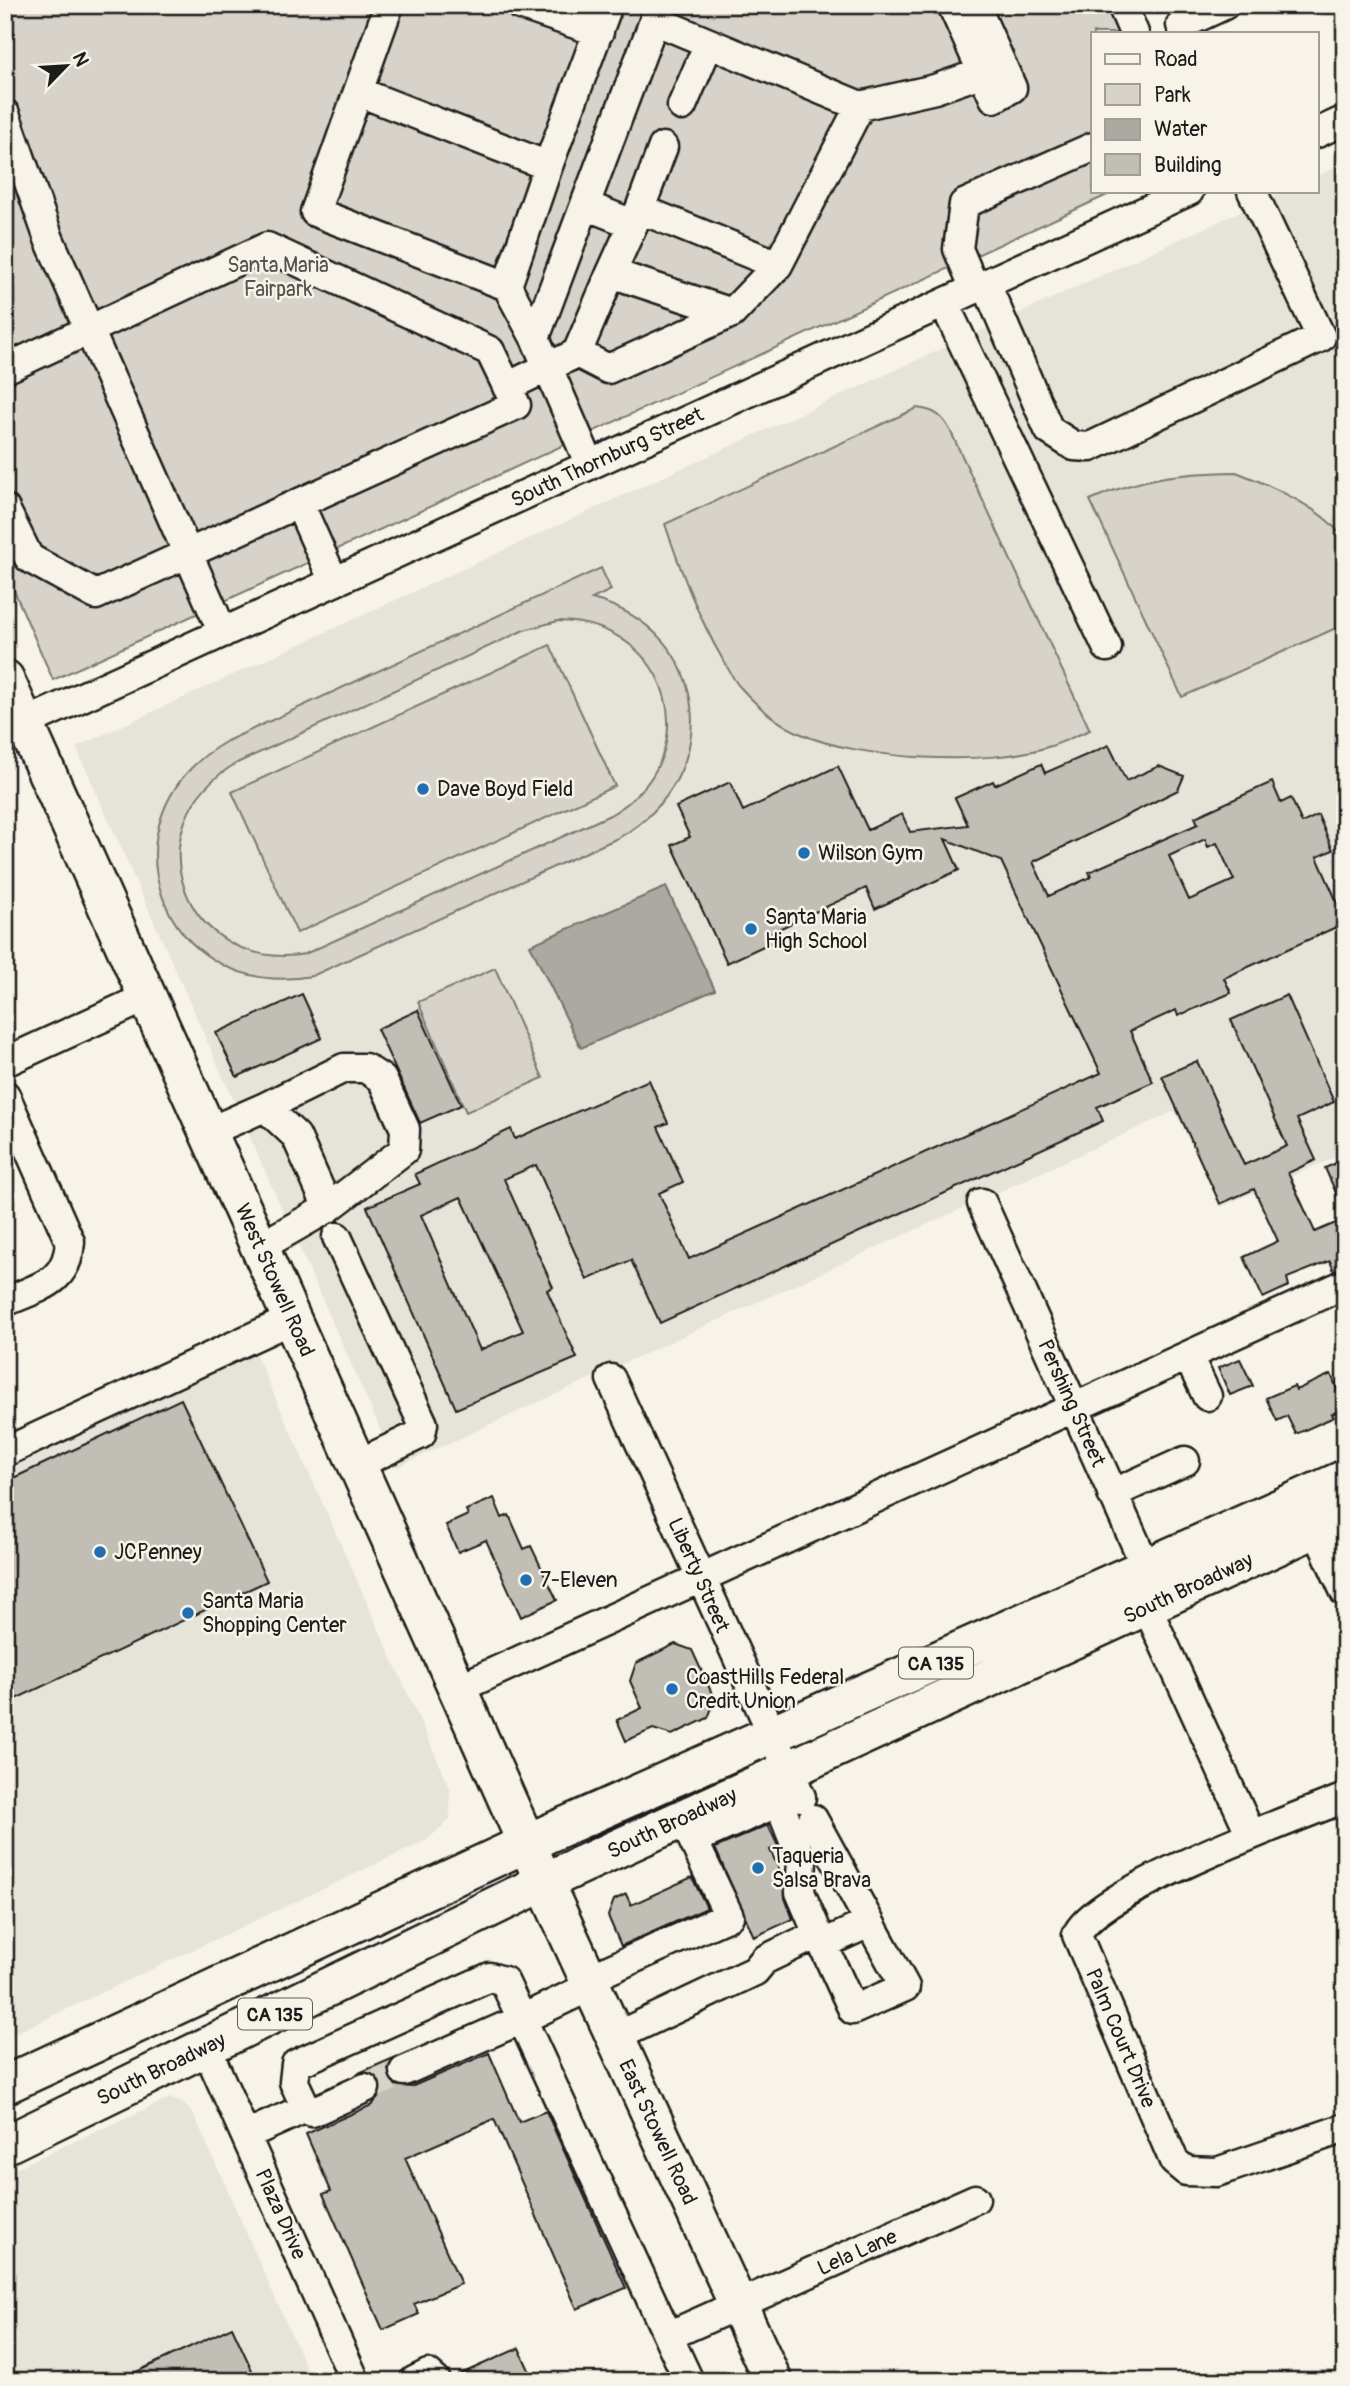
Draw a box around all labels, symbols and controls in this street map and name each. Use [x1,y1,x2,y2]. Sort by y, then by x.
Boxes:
north arrow [32,32,102,102]
legend [1091,32,1318,192]
text: Road [1154,46,1198,73]
text: N [67,48,94,70]
text: Park [1154,82,1191,109]
text: Water [1154,116,1208,143]
text: Building [1154,152,1221,179]
park label: Santa Maria Fairpark [227,252,329,303]
street label: South Thornburg Street [507,401,708,514]
place label: Dave Boyd Field [437,776,573,803]
marker: Dave Boyd Field [415,781,431,797]
place label: Wilson Gym [818,840,923,867]
marker: Wilson Gym [796,845,812,861]
place label: Santa Maria High School [765,904,868,955]
marker: Santa Maria High School [743,921,759,937]
street label: West Stowell Road [229,1199,320,1361]
street label: Pershing Street [1031,1335,1112,1471]
street label: Liberty Street [661,1514,736,1637]
place label: JCPenney [114,1539,202,1566]
marker: JCPenney [92,1544,108,1560]
street label: South Broadway [1119,1547,1257,1630]
place label: 7-Eleven [540,1567,618,1594]
marker: 7-Eleven [518,1572,534,1588]
place label: Santa Maria Shopping Center [202,1588,347,1639]
marker: Santa Maria Shopping Center [180,1605,196,1621]
road number: CA 135 [899,1648,973,1679]
place label: CoastHills Federal Credit Union [686,1664,844,1715]
marker: CoastHills Federal Credit Union [664,1681,680,1697]
street label: South Broadway [603,1782,741,1865]
place label: Taqueria Salsa Brava [772,1843,871,1894]
marker: Taqueria Salsa Brava [750,1860,766,1876]
street label: Palm Court Drive [1079,1964,1162,2113]
road number: CA 135 [238,1998,312,2030]
street label: South Broadway [92,2027,230,2112]
street label: East Stowell Road [612,2055,703,2209]
street label: Plaza Drive [249,2165,313,2264]
street label: Lela Lane [813,2223,902,2282]

